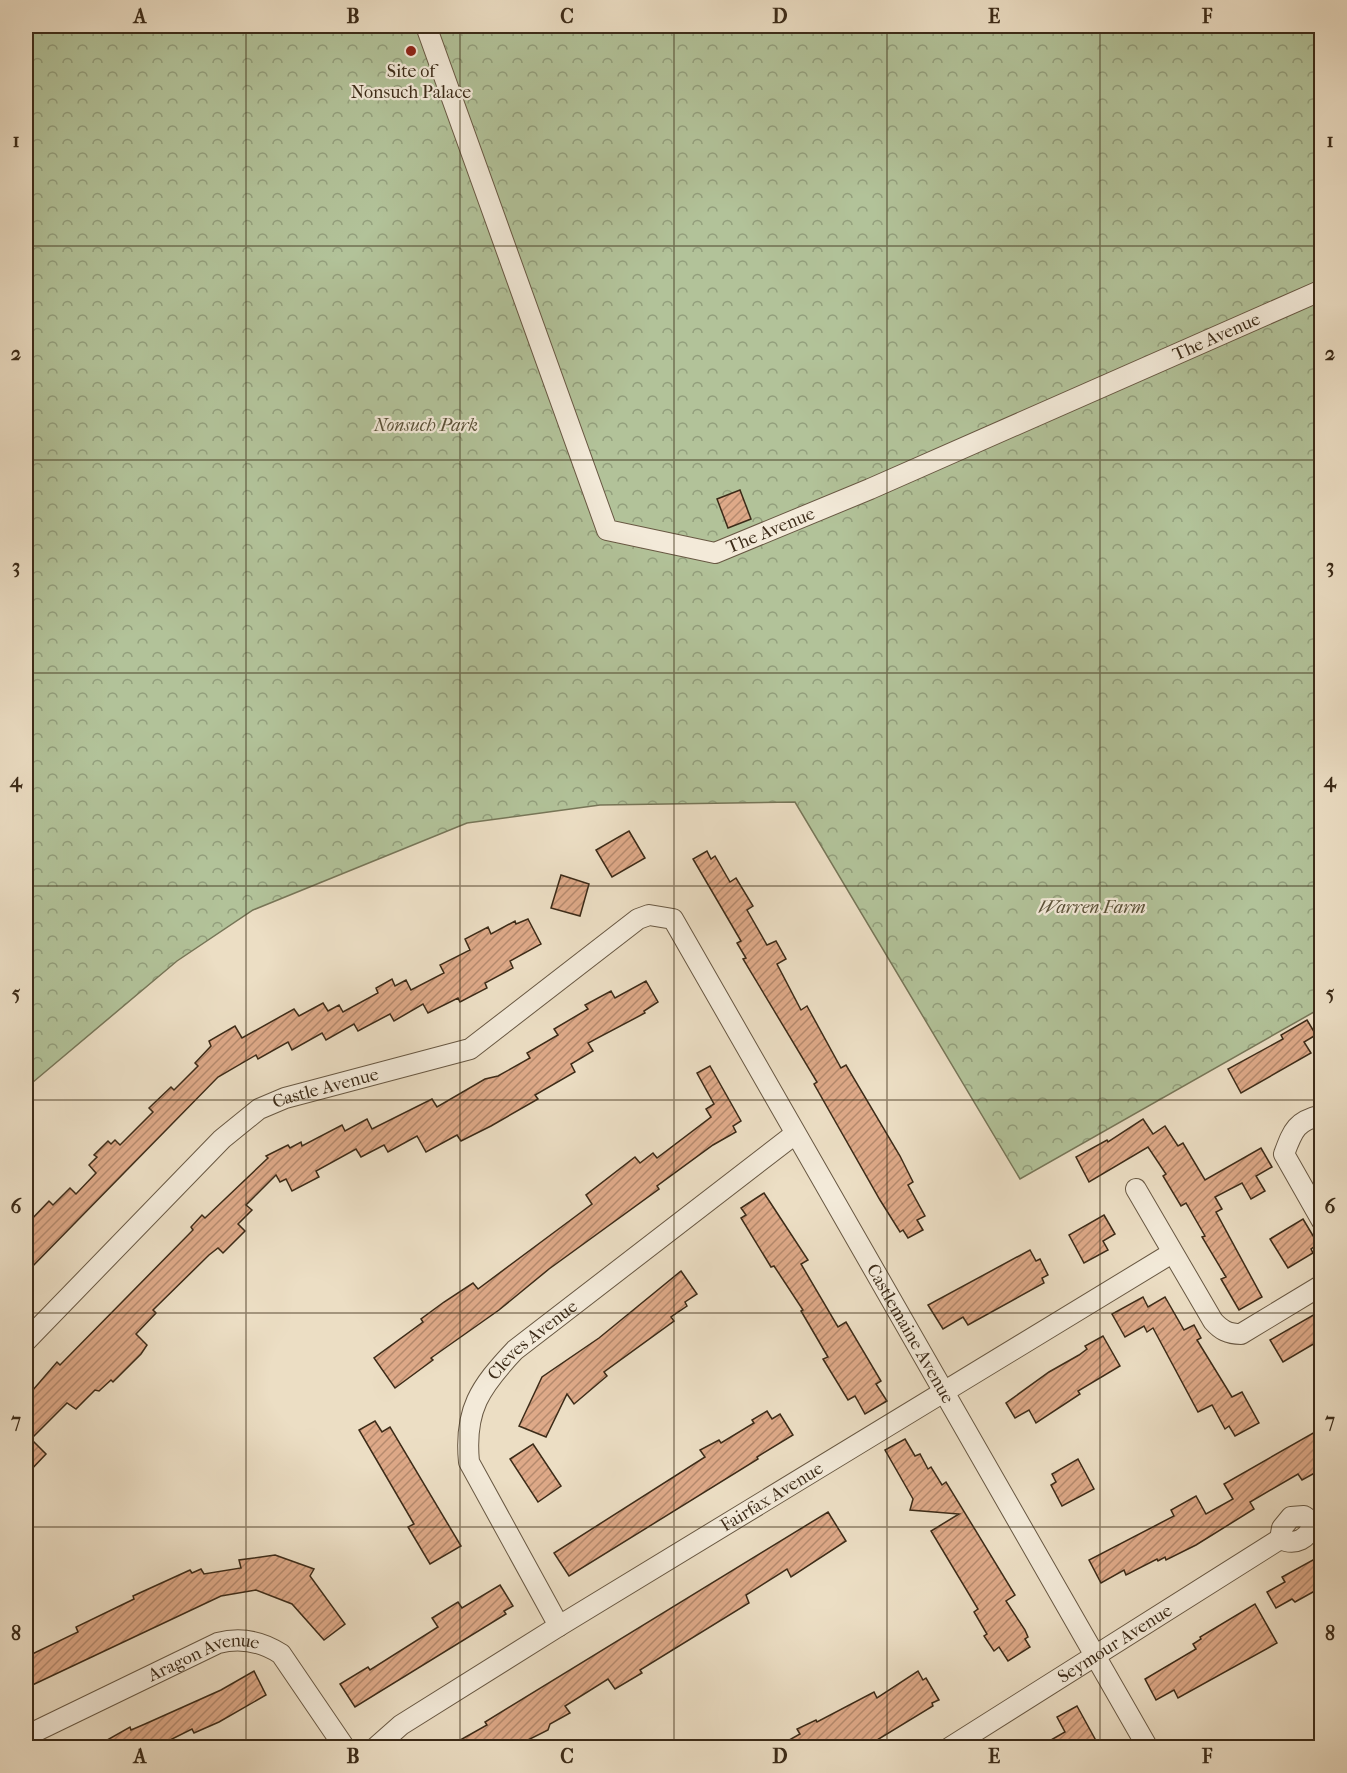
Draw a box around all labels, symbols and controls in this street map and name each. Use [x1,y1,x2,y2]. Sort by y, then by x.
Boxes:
text: A [132,5,148,28]
text: B [346,5,360,28]
text: C [560,5,574,28]
text: D [772,5,788,28]
text: E [988,5,1000,28]
text: F [1201,5,1213,28]
marker: Site of Nonsuch Palace [404,44,418,58]
place label: Site of Nonsuch Palace [351,61,471,103]
text: 1 [12,129,20,152]
text: 1 [1326,129,1334,152]
street label: The Avenue [1170,309,1264,365]
text: 2 [11,342,21,365]
text: 2 [1325,342,1335,365]
park label: Nonsuch Park [373,415,478,436]
street label: The Avenue [724,503,818,558]
text: 3 [12,555,20,578]
text: 3 [1326,555,1334,578]
text: 4 [9,769,23,793]
text: 4 [1323,769,1337,793]
park label: Warren Farm [1038,897,1146,918]
text: 5 [12,982,21,1005]
text: 5 [1326,982,1335,1005]
street label: Castle Avenue [269,1064,381,1113]
text: 6 [11,1195,23,1218]
text: 6 [1325,1195,1337,1218]
street label: Castlemaine Avenue [862,1260,958,1407]
street label: Cleves Avenue [483,1296,582,1384]
text: 7 [10,1409,21,1432]
text: 7 [1324,1409,1335,1432]
street label: Fairfax Avenue [717,1458,827,1536]
street label: Seymour Avenue [1054,1600,1176,1688]
text: 8 [11,1622,21,1645]
text: 8 [1325,1622,1335,1645]
street label: Aragon Avenue [144,1630,262,1687]
text: A [132,1745,148,1768]
text: B [346,1745,360,1768]
text: C [560,1745,574,1768]
text: D [772,1745,788,1768]
text: E [988,1745,1000,1768]
text: F [1201,1745,1213,1768]

